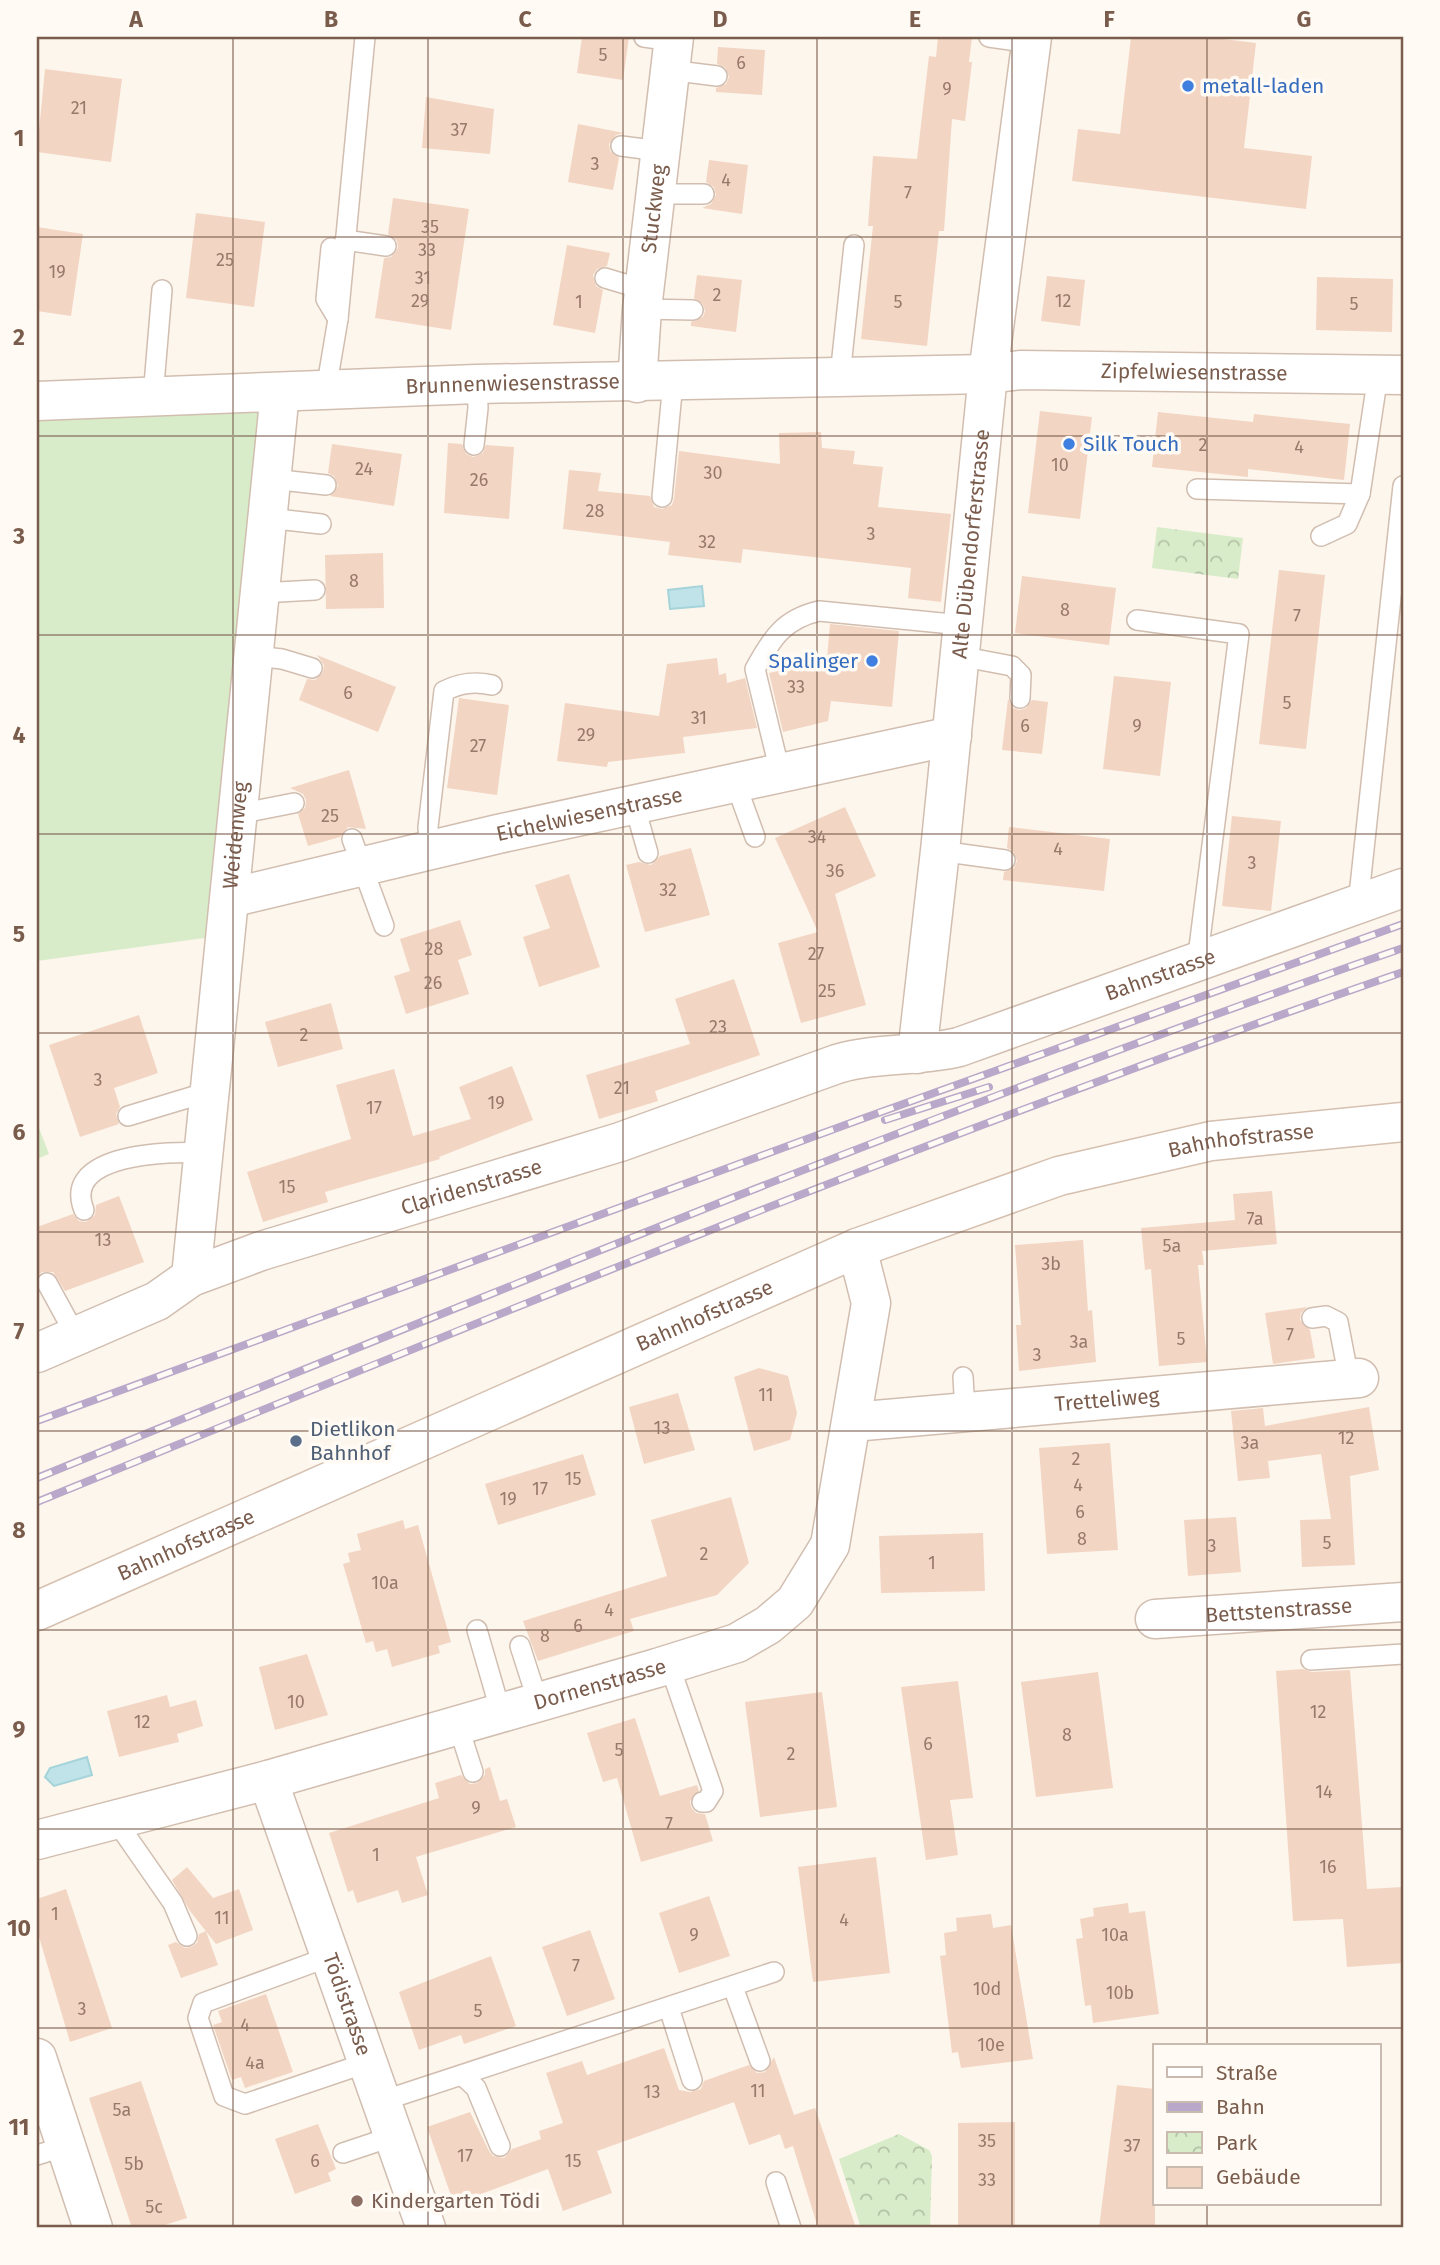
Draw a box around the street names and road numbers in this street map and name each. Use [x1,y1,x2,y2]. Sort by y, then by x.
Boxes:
street label: Stuckweg [636,163,672,255]
street label: Zipfelwiesenstrasse [1101,358,1288,386]
street label: Brunnenwiesenstrasse [405,368,620,400]
street label: Alte Dübendorferstrasse [946,428,995,660]
street label: Weidenweg [217,780,254,890]
street label: Eichelwiesenstrasse [494,782,685,847]
street label: Bahnstrasse [1101,943,1219,1007]
street label: Bahnhofstrasse [1165,1118,1315,1163]
street label: Claridenstrasse [398,1153,545,1221]
street label: Bahnhofstrasse [632,1274,777,1357]
street label: Tretteliweg [1054,1382,1161,1417]
street label: Bahnhofstrasse [113,1503,259,1587]
street label: Bettstenstrasse [1204,1593,1353,1629]
street label: Dornenstrasse [530,1653,669,1716]
street label: Tödistrasse [317,1950,377,2059]

